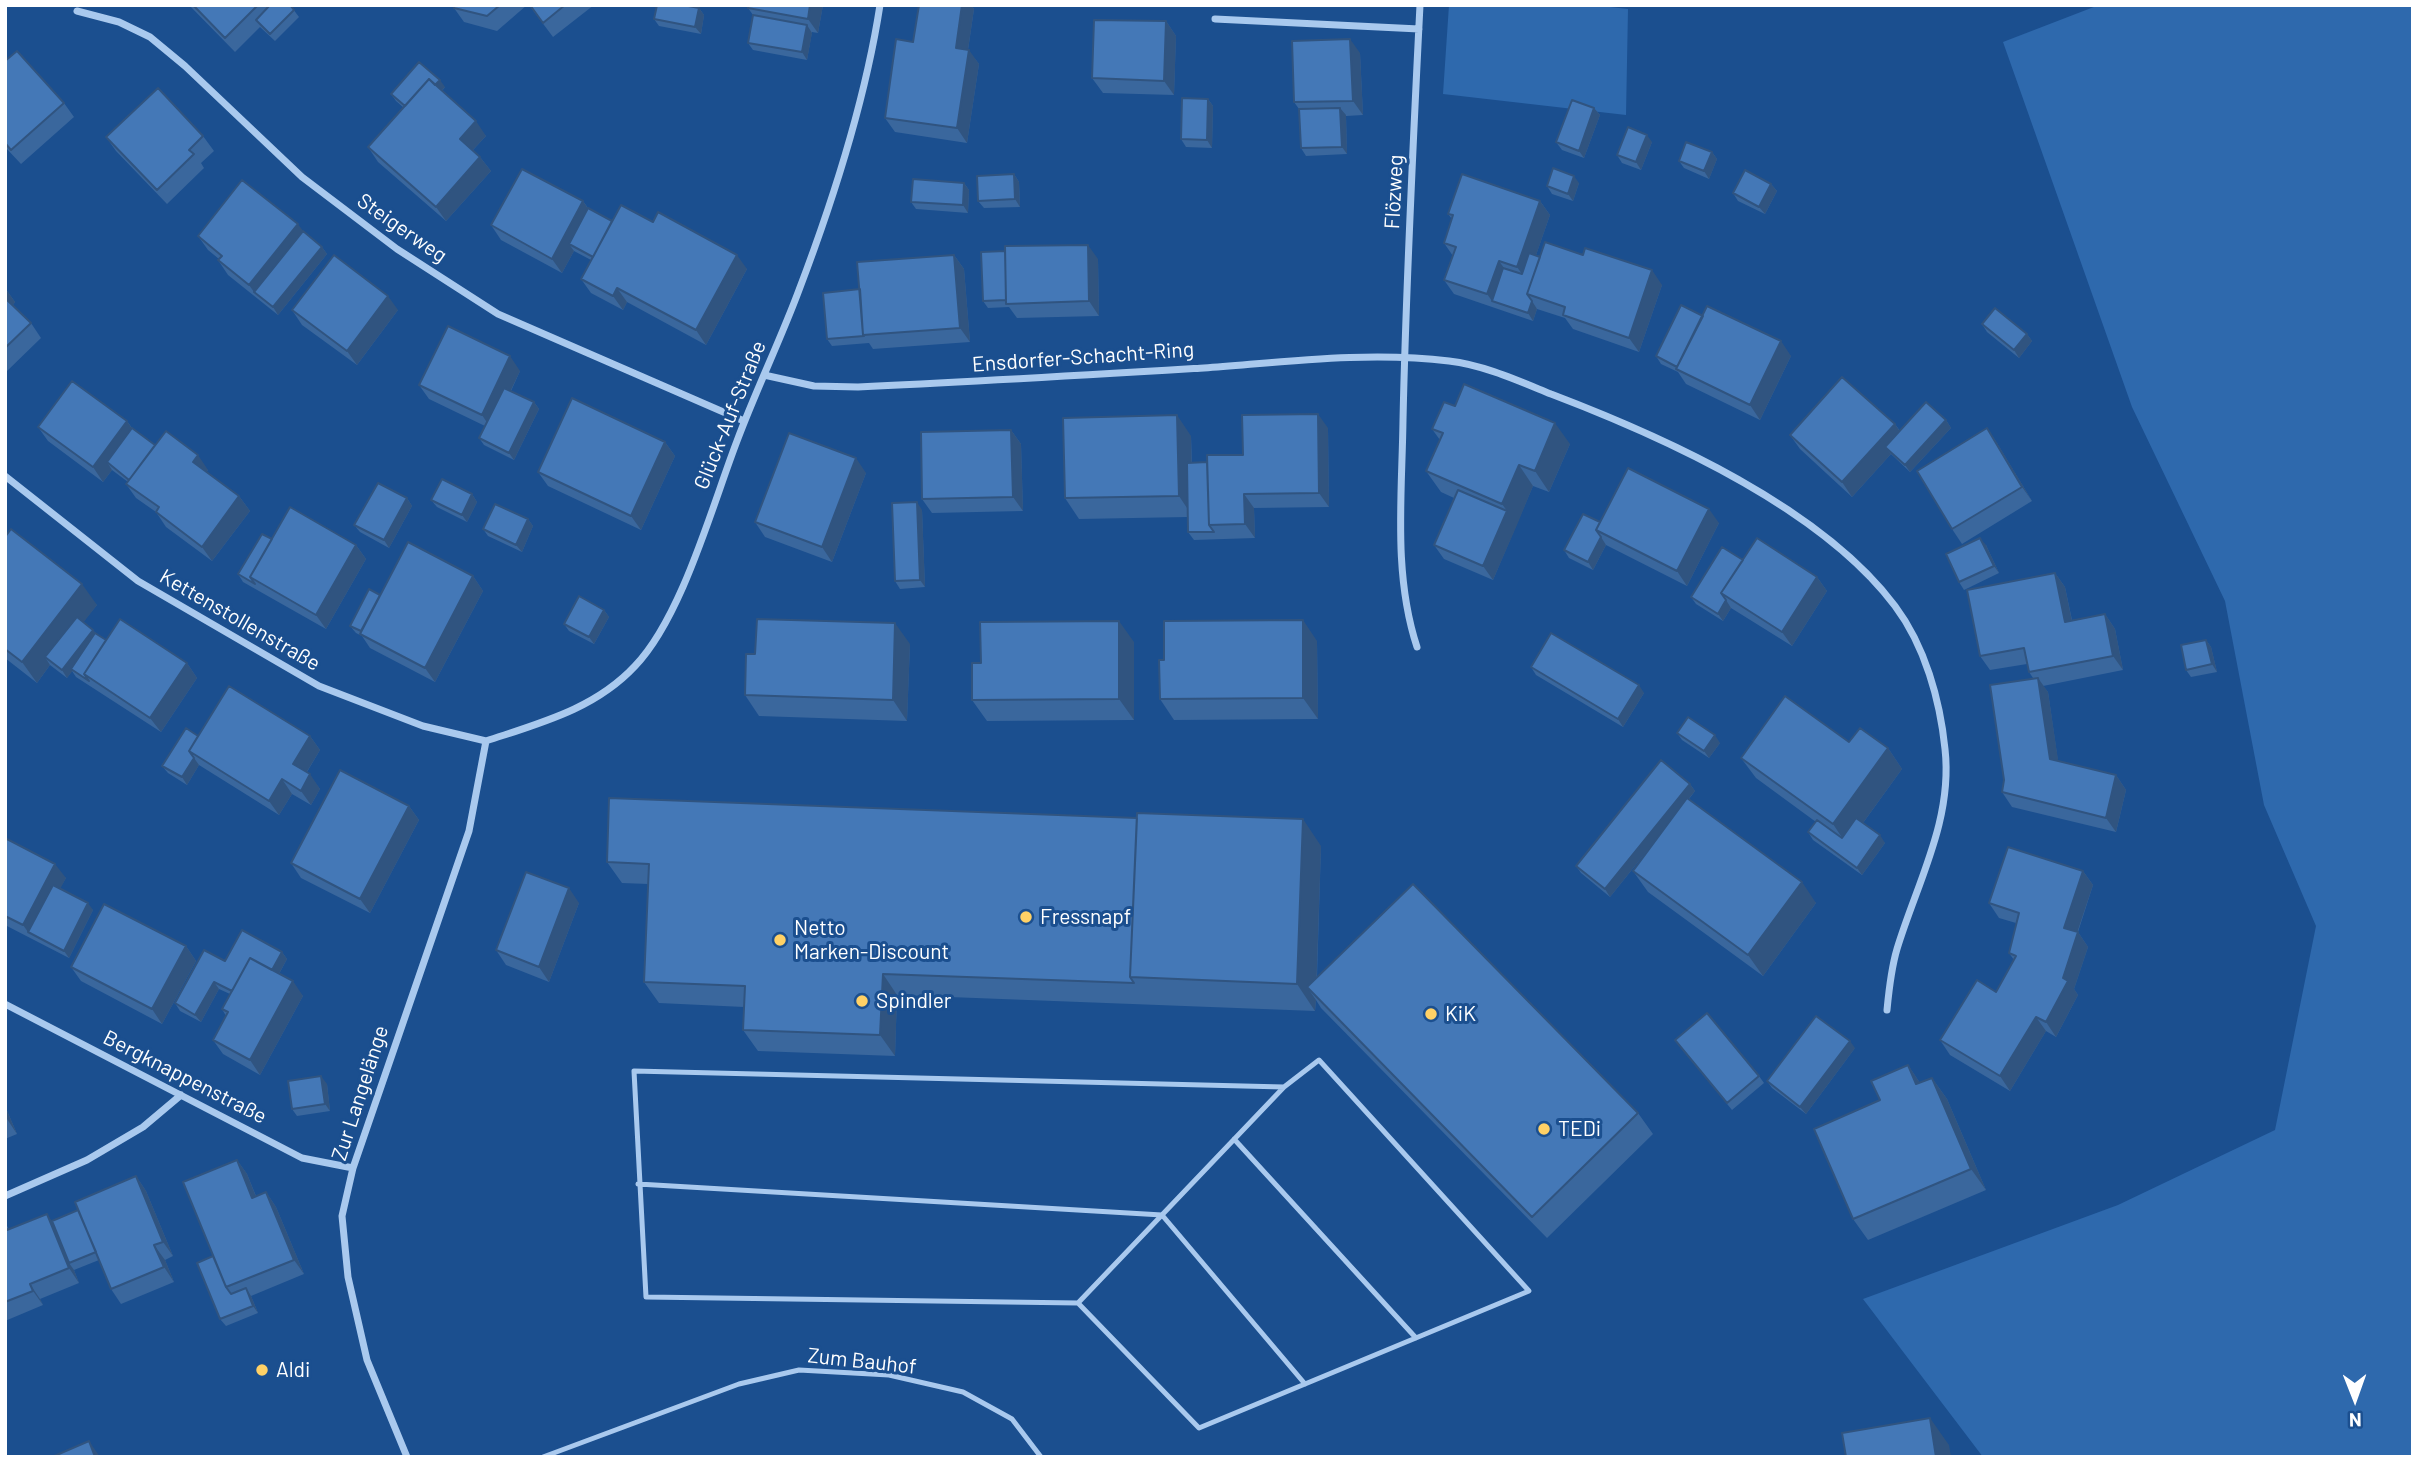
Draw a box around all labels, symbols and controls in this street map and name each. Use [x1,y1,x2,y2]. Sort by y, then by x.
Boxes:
street label: Flözweg [1379,154,1409,230]
street label: Steigerweg [352,188,452,268]
street label: Glück-Auf-Straße [689,337,771,493]
street label: Ensdorfer-Schacht-Ring [971,337,1195,377]
street label: Kettenstollenstraße [155,564,325,676]
place label: Fressnapf [1040,904,1131,930]
marker: Fressnapf [1018,909,1034,925]
place label: Netto Marken-Discount [794,915,949,965]
marker: Netto Marken-Discount [772,932,788,948]
place label: Spindler [876,988,952,1014]
marker: Spindler [854,993,870,1009]
place label: KiK [1445,1001,1476,1027]
marker: KiK [1423,1006,1439,1022]
street label: Zur Langelänge [326,1022,394,1164]
street label: Bergknappenstraße [99,1025,271,1129]
place label: TEDi [1558,1116,1601,1142]
marker: TEDi [1536,1121,1552,1137]
street label: Zum Bauhof [806,1343,918,1379]
place label: Aldi [276,1357,310,1383]
marker: Aldi [254,1362,270,1378]
north arrow [2320,1364,2390,1434]
text: N [2349,1409,2362,1432]

